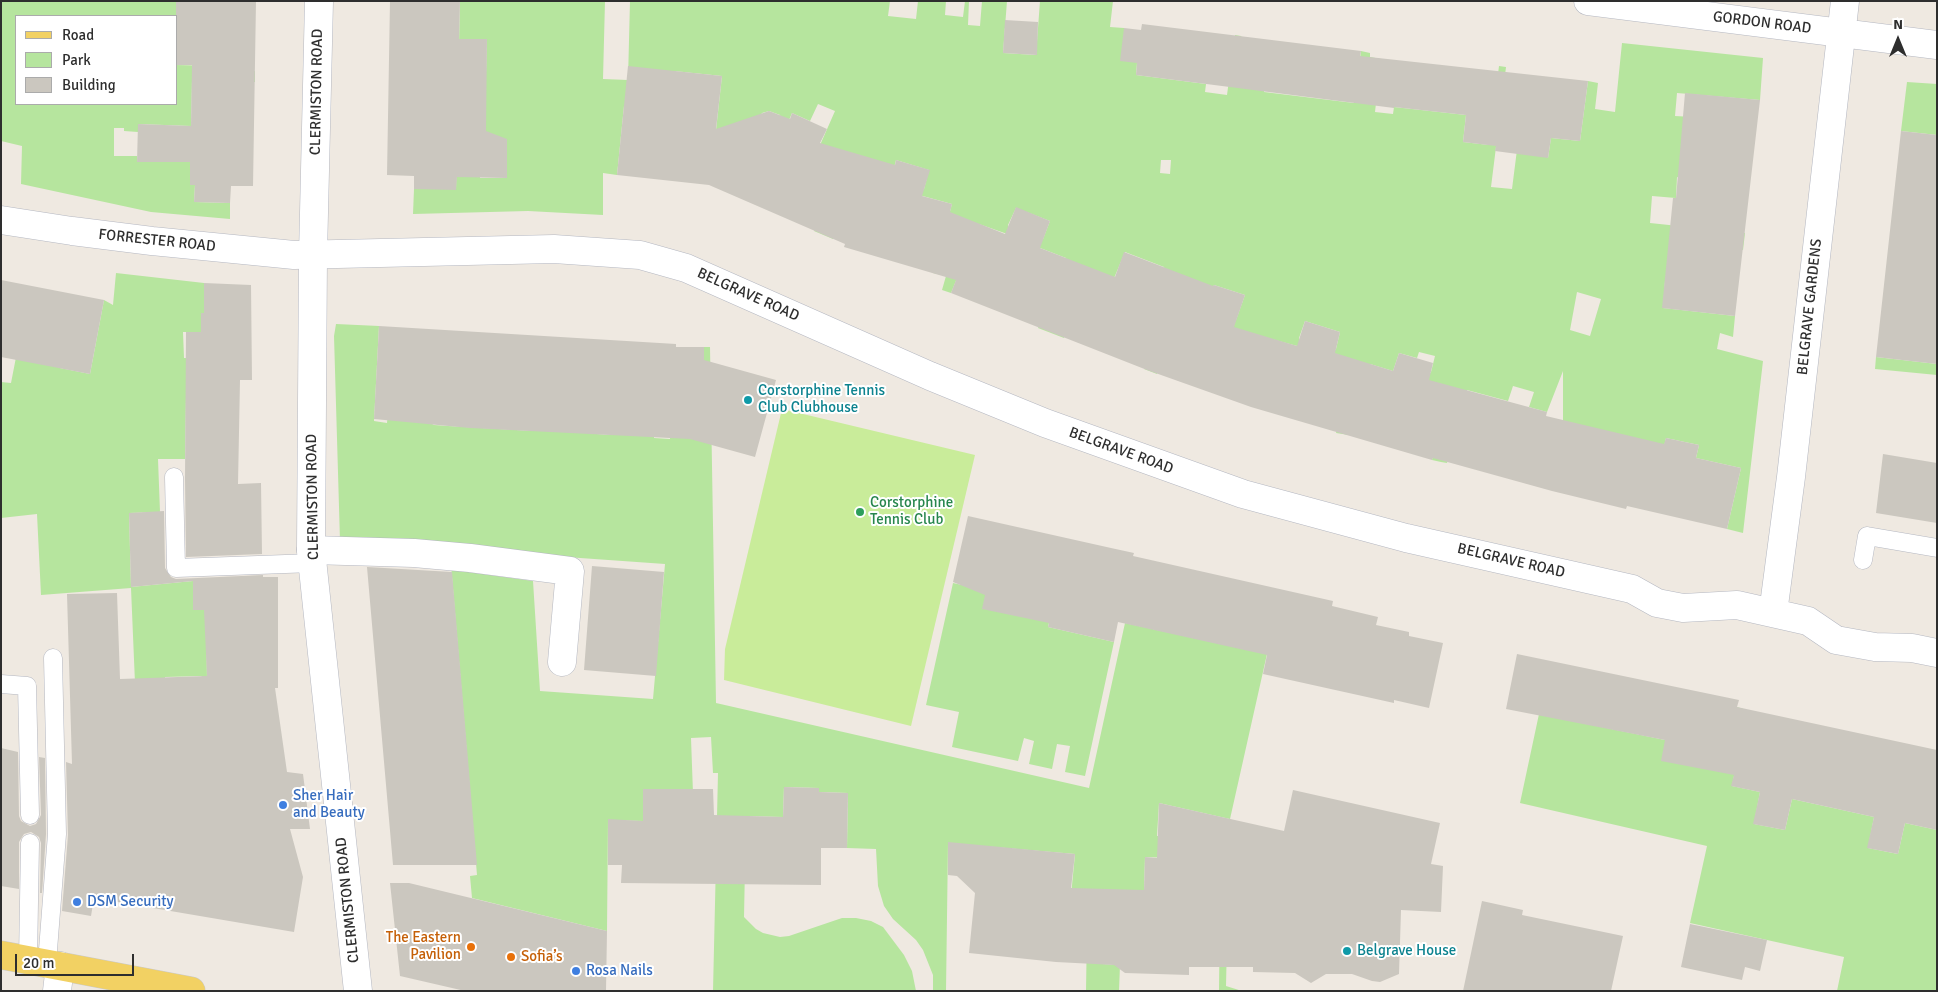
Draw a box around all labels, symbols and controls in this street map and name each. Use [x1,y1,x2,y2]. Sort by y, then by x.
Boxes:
street label: GORDON ROAD [1712,8,1812,38]
legend [15,15,178,105]
north arrow [1873,15,1923,65]
text: N [1893,16,1903,33]
text: Road [62,26,94,44]
street label: CLERMISTON ROAD [307,29,327,155]
text: Park [62,51,91,69]
text: Building [62,76,116,94]
street label: FORRESTER ROAD [98,226,216,256]
street label: BELGRAVE GARDENS [1794,238,1826,376]
street label: BELGRAVE ROAD [694,264,802,326]
place label: Corstorphine Tennis Club Clubhouse [758,382,885,417]
marker: Corstorphine Tennis Club Clubhouse [742,394,754,406]
street label: BELGRAVE ROAD [1066,424,1176,478]
street label: CLERMISTON ROAD [303,434,323,560]
place label: Corstorphine Tennis Club [870,494,953,529]
marker: Corstorphine Tennis Club [854,506,866,518]
street label: BELGRAVE ROAD [1455,540,1567,582]
place label: Sher Hair and Beauty [293,787,365,822]
marker: Sher Hair and Beauty [277,799,289,811]
street label: CLERMISTON ROAD [332,836,364,964]
place label: DSM Security [87,893,174,911]
marker: DSM Security [71,896,83,908]
place label: The Eastern Pavilion [386,929,461,964]
marker: The Eastern Pavilion [465,941,477,953]
place label: Belgrave House [1357,942,1456,960]
scale bar [18,944,136,976]
marker: Belgrave House [1341,945,1353,957]
place label: Sofia’s [521,948,563,966]
marker: Sofia’s [505,951,517,963]
text: 20 m [23,954,54,972]
place label: Rosa Nails [586,962,653,980]
marker: Rosa Nails [570,965,582,977]

